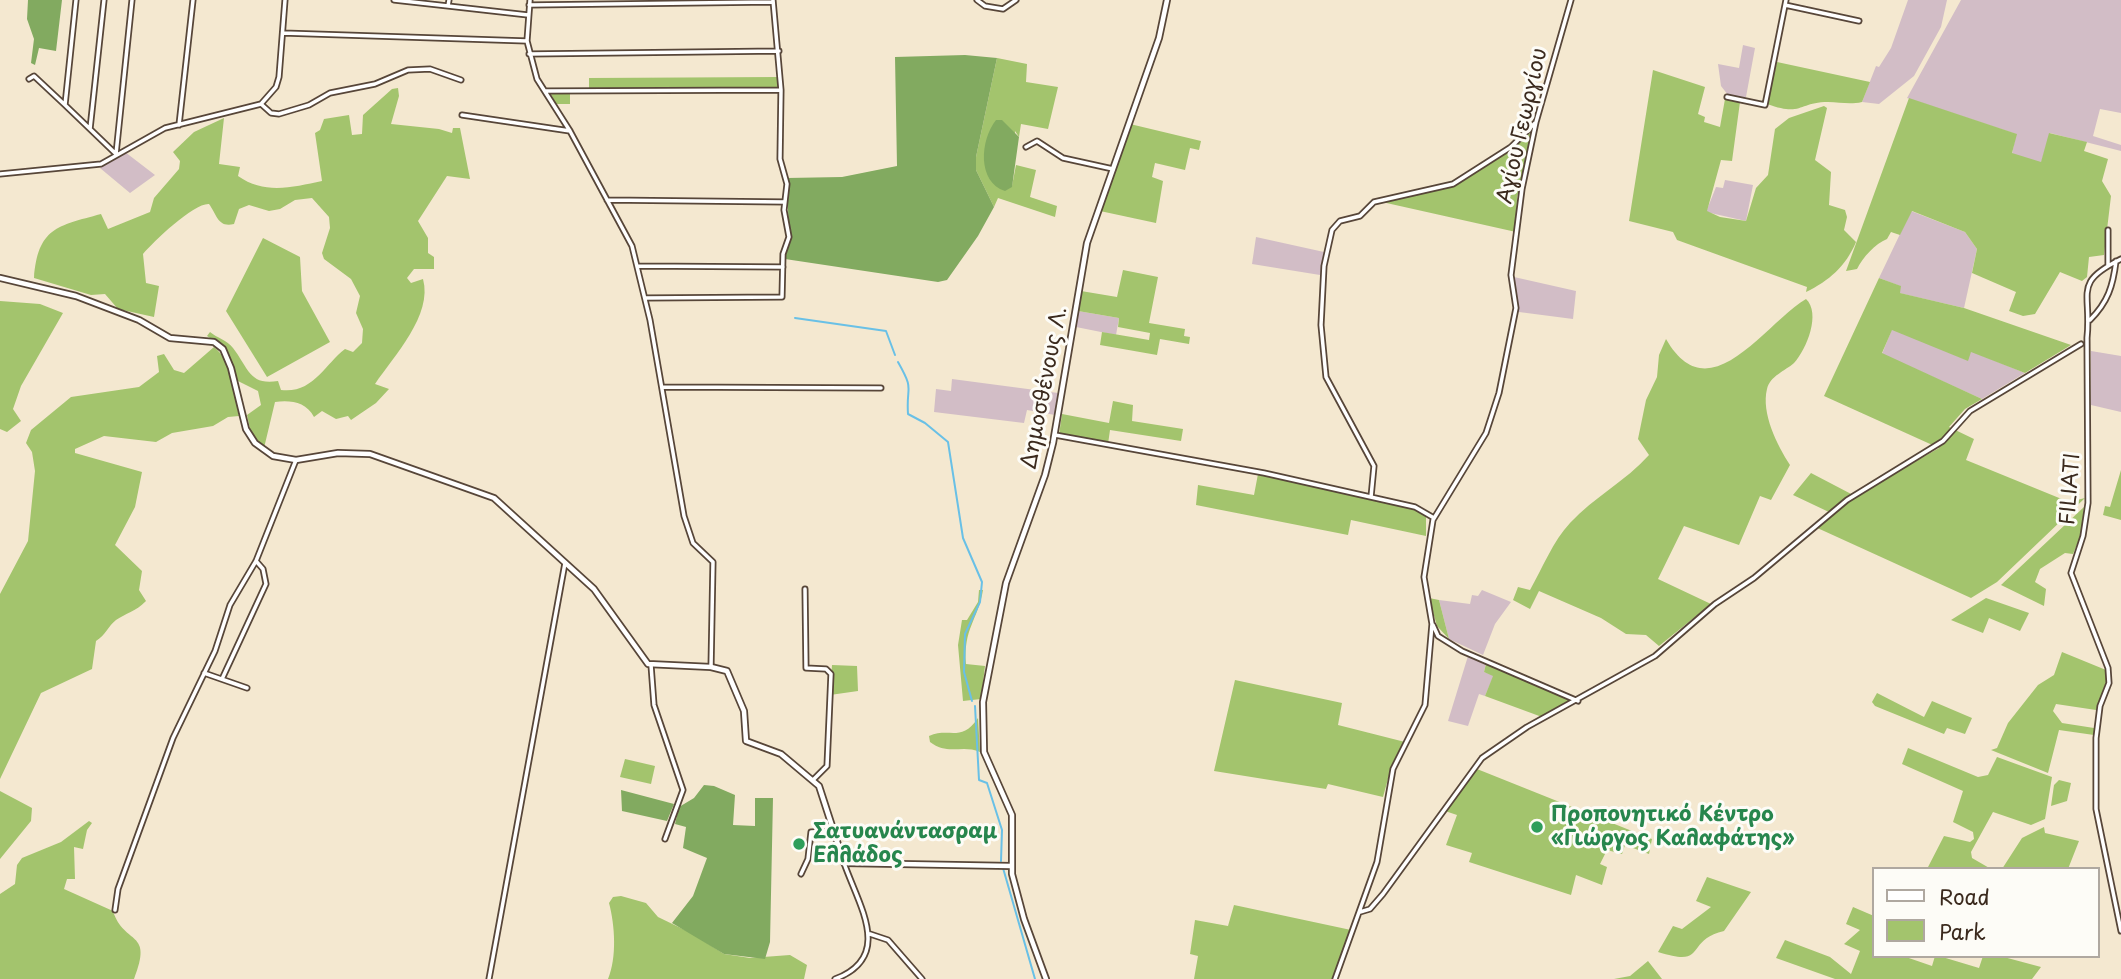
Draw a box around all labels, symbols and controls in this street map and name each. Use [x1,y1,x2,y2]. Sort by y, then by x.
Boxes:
street label: Αγίου Γεωργίου [1493,46,1553,206]
street label: Δημοσθένους Λ. [1017,305,1073,471]
street label: FILIATI [2056,452,2086,526]
place label: Προπονητικό Κέντρο «Γιώργος Καλαφάτης» [1551,802,1795,852]
place label: Σατυανάντασραμ Ελλάδος [813,819,997,869]
marker: Προπονητικό Κέντρο «Γιώργος Καλαφάτης» [1529,819,1545,835]
marker: Σατυανάντασραμ Ελλάδος [791,836,807,852]
legend [1872,867,2100,958]
text: Road [1939,880,1990,912]
text: Park [1939,915,1986,947]

